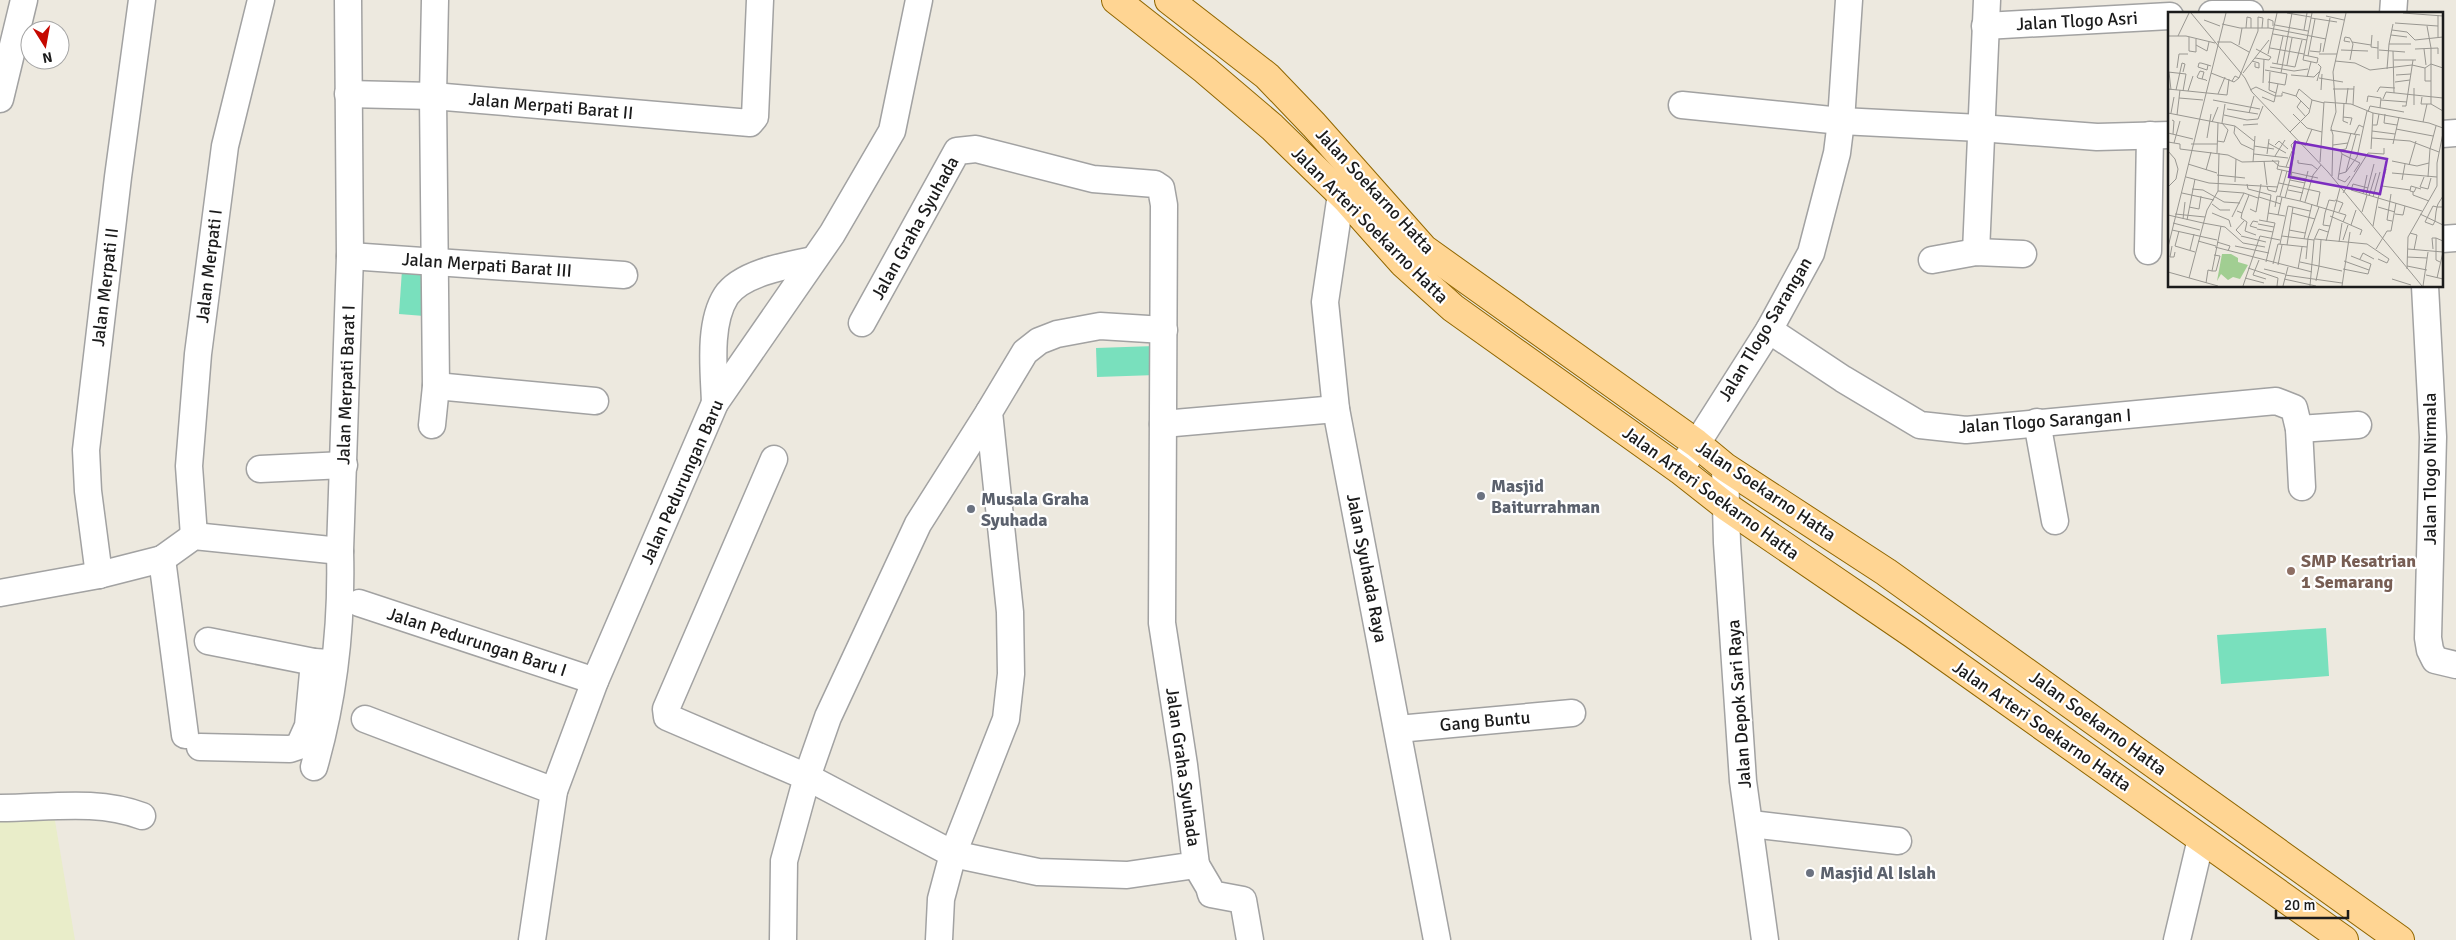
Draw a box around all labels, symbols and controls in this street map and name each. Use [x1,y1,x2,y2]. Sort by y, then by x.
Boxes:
street label: Jalan Tlogo Asri [2016,7,2138,35]
inset map [2168,12,2444,288]
north arrow [20,20,70,70]
text: N [41,48,54,67]
street label: Jalan Merpati Barat II [468,88,634,124]
street label: Jalan Soekarno Hatta [1311,124,1439,258]
street label: Jalan Arteri Soekarno Hatta [1287,142,1453,308]
street label: Jalan Graha Syuhada [866,153,964,303]
street label: Jalan Merpati I [191,208,227,324]
street label: Jalan Merpati II [87,226,123,348]
street label: Jalan Merpati Barat III [401,248,573,282]
street label: Jalan Tlogo Sarangan [1713,253,1817,405]
street label: Jalan Merpati Barat I [332,305,360,465]
street label: Jalan Tlogo Nirmala [2419,393,2441,545]
street label: Jalan Pedurungan Baru [636,396,728,568]
street label: Jalan Tlogo Sarangan I [1958,404,2132,438]
street label: Jalan Arteri Soekarno Hatta [1618,422,1804,564]
street label: Jalan Soekarno Hatta [1692,436,1840,546]
place label: Masjid Baiturrahman [1491,475,1600,518]
place label: Musala Graha Syuhada [981,488,1089,531]
marker: Masjid Baiturrahman [1475,490,1487,502]
street label: Jalan Syuhada Raya [1342,492,1392,644]
marker: Musala Graha Syuhada [965,503,977,515]
place label: SMP Kesatrian 1 Semarang [2301,550,2416,593]
marker: SMP Kesatrian 1 Semarang [2285,565,2297,577]
street label: Jalan Pedurungan Baru I [384,603,570,681]
street label: Jalan Depok Sari Raya [1722,619,1756,789]
street label: Jalan Arteri Soekarno Hatta [1948,656,2136,796]
street label: Jalan Soekarno Hatta [2025,666,2171,780]
street label: Jalan Graha Syuhada [1161,686,1205,848]
street label: Gang Buntu [1439,706,1531,736]
place label: Masjid Al Islah [1820,862,1936,884]
marker: Masjid Al Islah [1804,867,1816,879]
scale bar [2276,888,2348,920]
text: 20 m [2284,896,2315,914]

